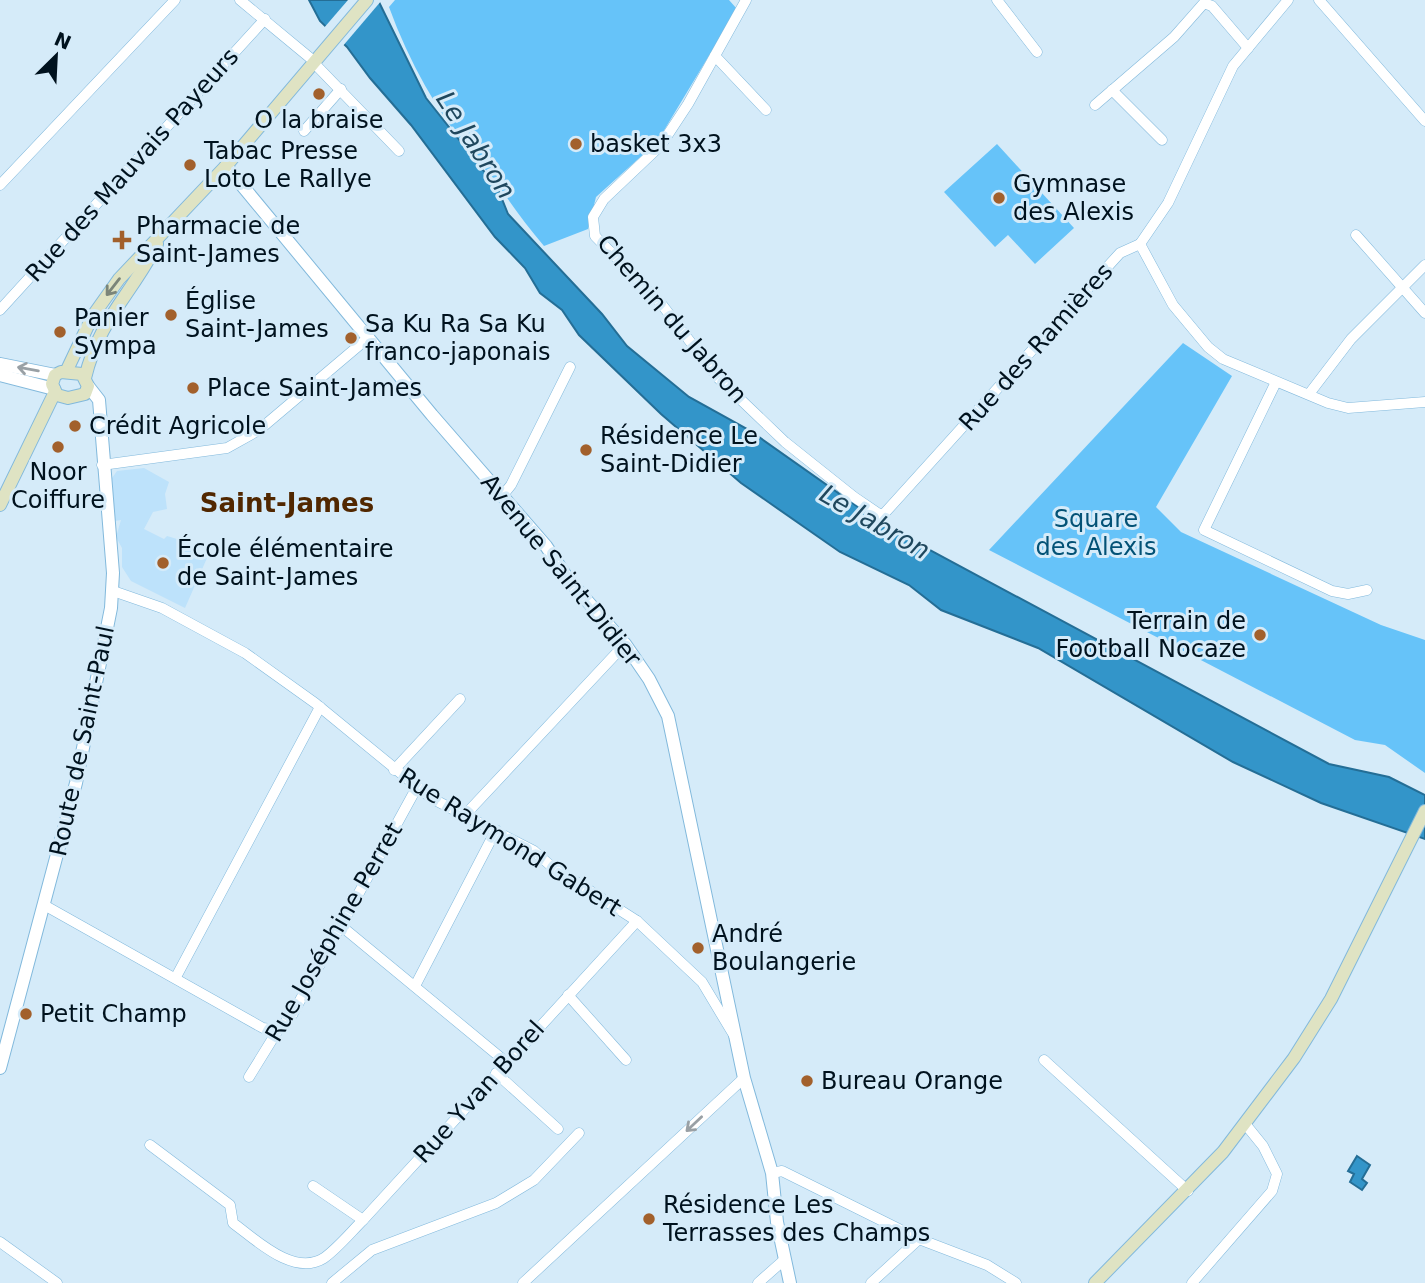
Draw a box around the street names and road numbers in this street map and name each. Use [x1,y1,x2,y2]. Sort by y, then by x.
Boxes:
street label: Rue des Mauvais Payeurs [20,43,244,287]
street label: Chemin du Jabron [591,229,753,409]
street label: Rue des Ramières [953,258,1119,436]
street label: Avenue Saint-Didier [475,469,647,672]
street label: Route de Saint-Paul [44,623,120,859]
street label: Rue Raymond Gabert [394,762,626,922]
street label: Rue Joséphine Perret [260,817,408,1047]
street label: Rue Yvan Borel [408,1015,550,1169]

